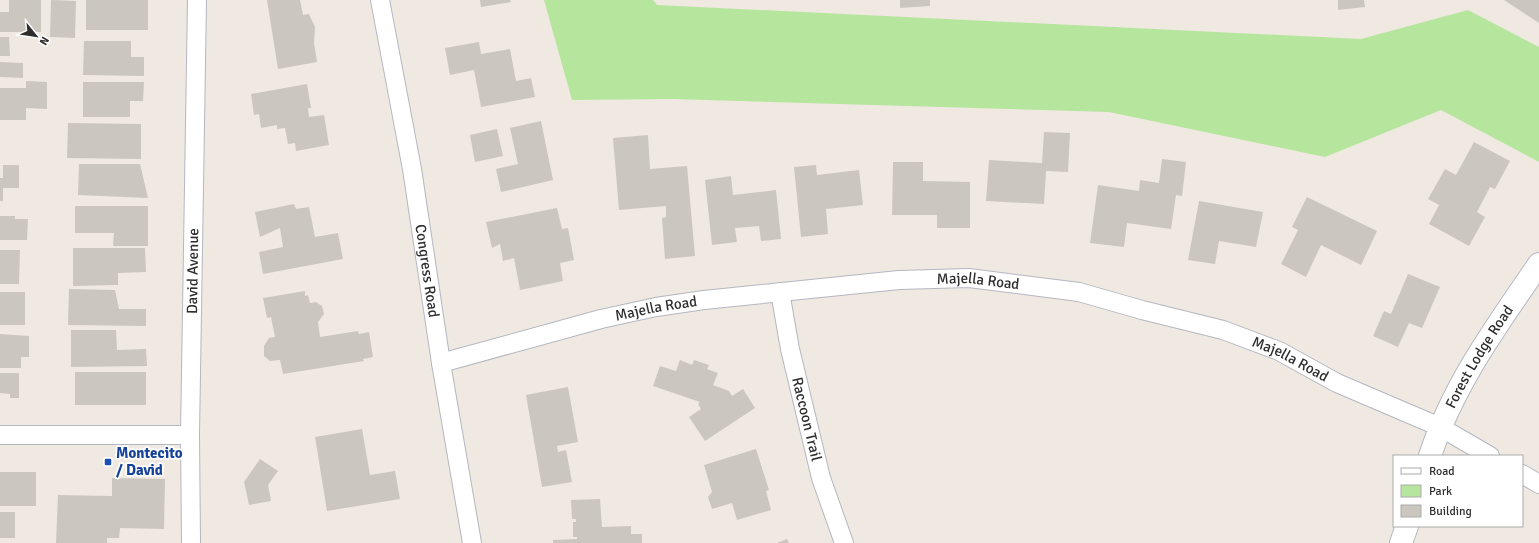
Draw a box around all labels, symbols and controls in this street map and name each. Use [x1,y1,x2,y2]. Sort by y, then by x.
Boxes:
north arrow [16,16,56,56]
text: N [37,34,52,47]
street label: Congress Road [411,223,443,319]
street label: David Avenue [183,228,202,314]
street label: Majella Road [936,269,1021,293]
street label: Majella Road [613,292,698,325]
street label: Forest Lodge Road [1441,302,1517,411]
street label: Majella Road [1250,333,1332,386]
street label: Raccoon Trail [788,375,826,463]
place label: Montecito / David [116,444,183,479]
legend [1393,455,1523,527]
marker: Montecito / David [103,457,113,467]
text: Road [1429,464,1455,479]
text: Park [1429,484,1452,499]
text: Building [1429,504,1472,519]

